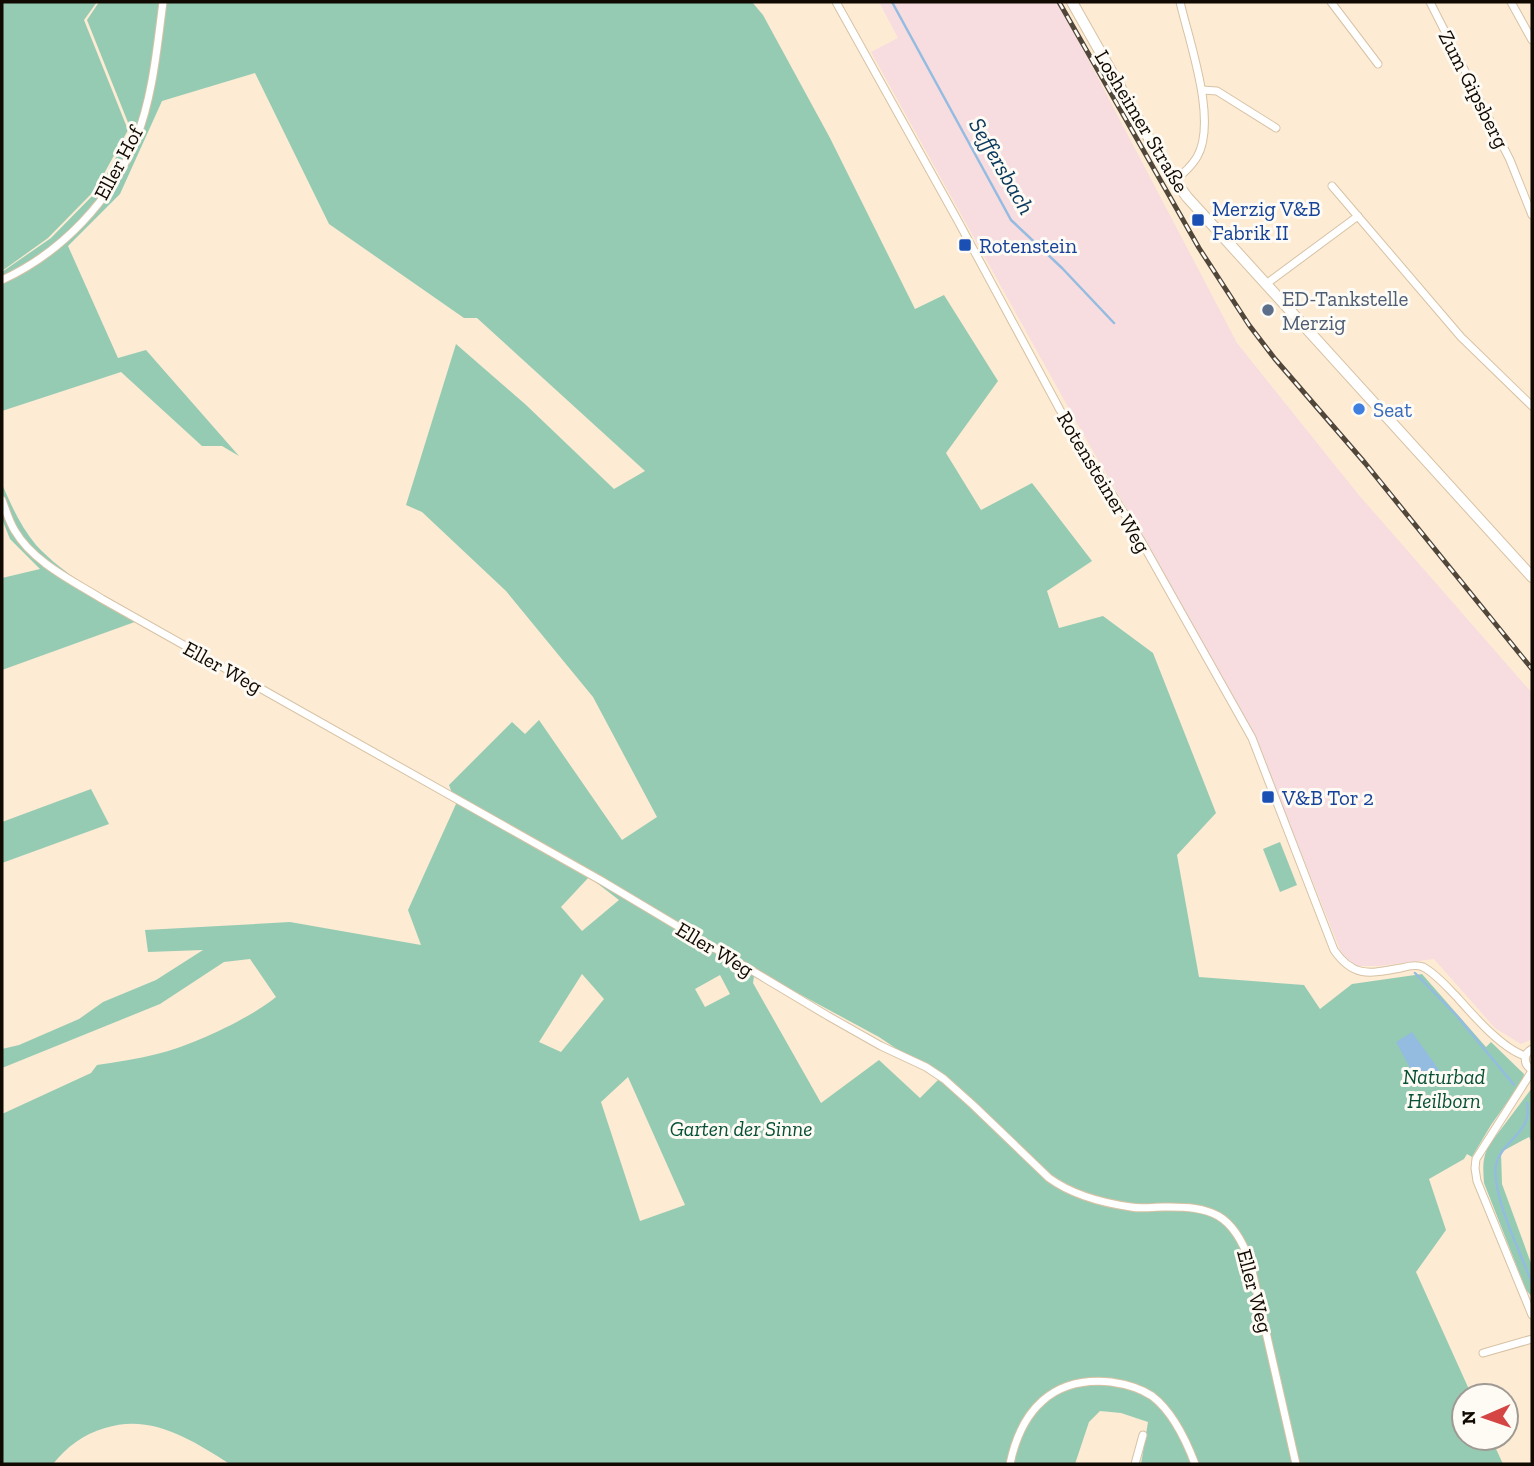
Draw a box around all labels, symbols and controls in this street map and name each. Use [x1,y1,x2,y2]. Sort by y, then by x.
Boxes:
street label: Zum Gipsberg [1434,26,1515,153]
street label: Losheimer Straße [1090,45,1194,197]
water label: Seffersbach [963,113,1041,219]
street label: Eller Hof [88,121,148,204]
place label: Merzig V&B Fabrik II [1212,196,1321,245]
marker: Merzig V&B Fabrik II [1190,212,1206,228]
place label: Rotenstein [979,233,1077,258]
marker: Rotenstein [957,237,973,253]
place label: ED-Tankstelle Merzig [1282,286,1408,335]
marker: ED-Tankstelle Merzig [1260,302,1276,318]
place label: Seat [1373,397,1412,422]
marker: Seat [1351,401,1367,417]
street label: Rotensteiner Weg [1052,407,1156,558]
street label: Eller Weg [179,635,267,699]
place label: V&B Tor 2 [1281,785,1374,810]
marker: V&B Tor 2 [1260,789,1276,805]
street label: Eller Weg [672,916,759,982]
park label: Naturbad Heilborn [1403,1064,1486,1113]
park label: Garten der Sinne [670,1116,812,1141]
street label: Eller Weg [1232,1246,1278,1336]
north arrow [1450,1382,1520,1452]
text: N [1457,1410,1480,1425]

